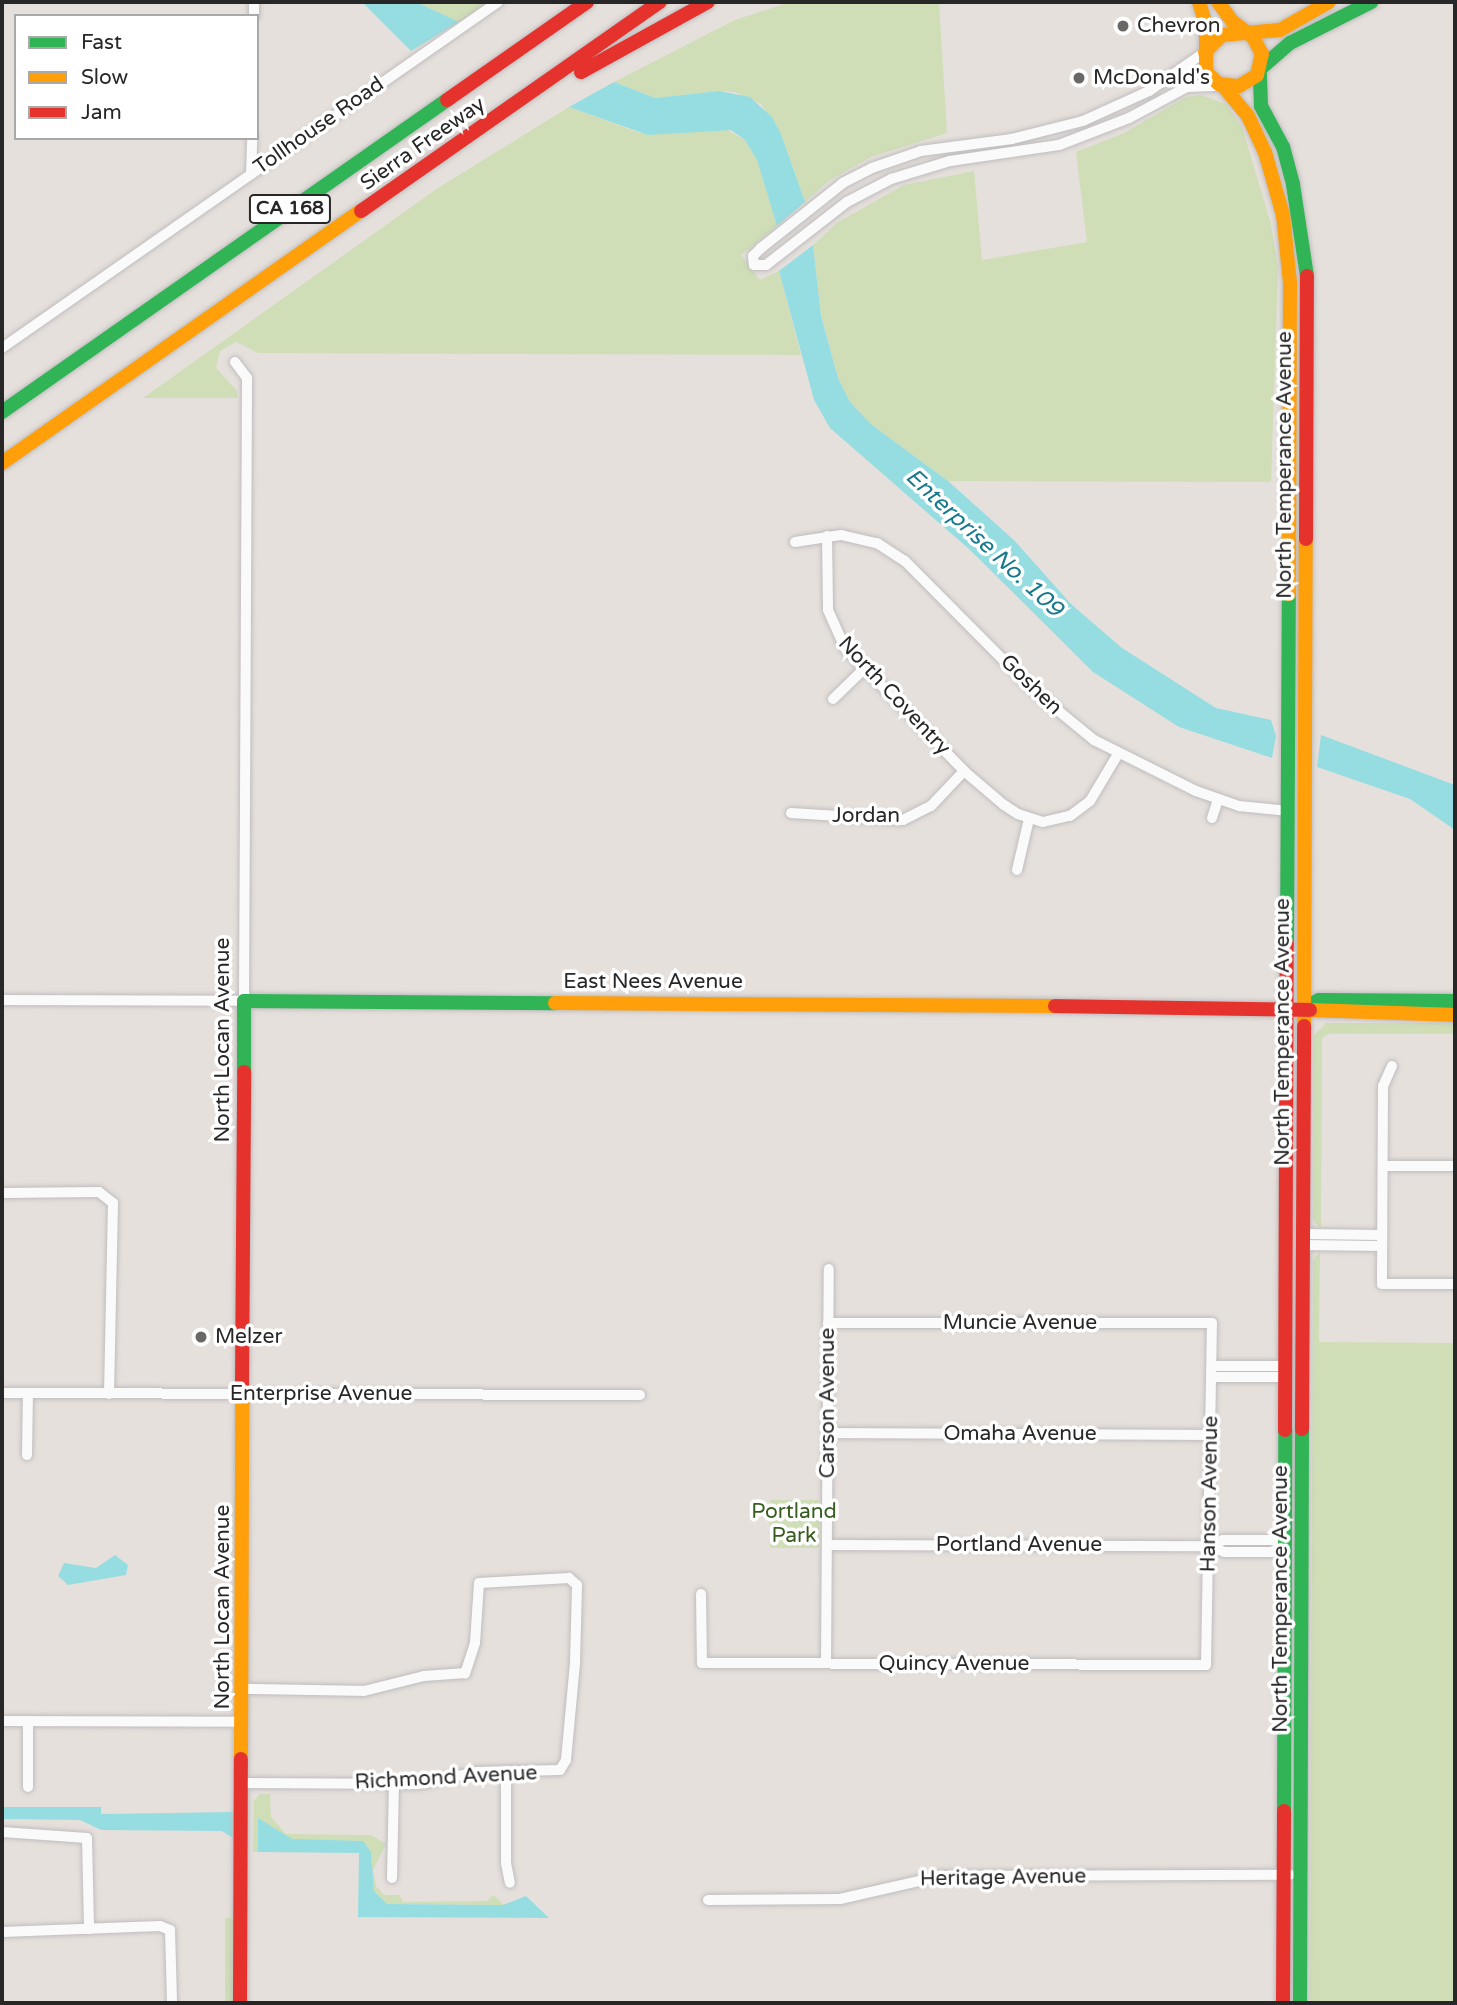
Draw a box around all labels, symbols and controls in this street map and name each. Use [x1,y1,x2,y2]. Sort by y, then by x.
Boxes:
place label: Chevron [1137,13,1221,39]
legend [14,14,259,140]
marker: Chevron [1115,18,1131,34]
text: Fast [81,30,122,55]
text: Slow [81,65,128,90]
place label: McDonald's [1093,65,1210,91]
marker: McDonald's [1071,70,1087,86]
street label: Tollhouse Road [249,72,389,180]
street label: Sierra Freeway [356,92,490,196]
text: Jam [81,100,122,125]
road number: CA 168 [248,194,332,224]
street label: North Temperance Avenue [1272,331,1298,599]
water label: Enterprise No. 109 [900,463,1068,623]
street label: North Coventry [833,631,955,761]
street label: Goshen [995,649,1067,721]
street label: Jordan [832,803,900,829]
street label: North Temperance Avenue [1270,898,1296,1166]
street label: North Locan Avenue [210,938,236,1142]
street label: East Nees Avenue [563,969,743,995]
street label: Muncie Avenue [943,1310,1097,1336]
place label: Melzer [215,1324,282,1350]
street label: Carson Avenue [815,1328,841,1478]
marker: Melzer [193,1329,209,1345]
street label: Enterprise Avenue [230,1381,412,1407]
street label: Hanson Avenue [1196,1415,1224,1573]
street label: Omaha Avenue [943,1421,1097,1447]
street label: North Temperance Avenue [1268,1465,1294,1733]
park label: Portland Park [751,1499,837,1549]
street label: North Locan Avenue [210,1505,236,1709]
street label: Portland Avenue [936,1532,1102,1558]
street label: Quincy Avenue [879,1651,1029,1677]
street label: Richmond Avenue [354,1761,538,1795]
street label: Heritage Avenue [920,1864,1086,1892]

